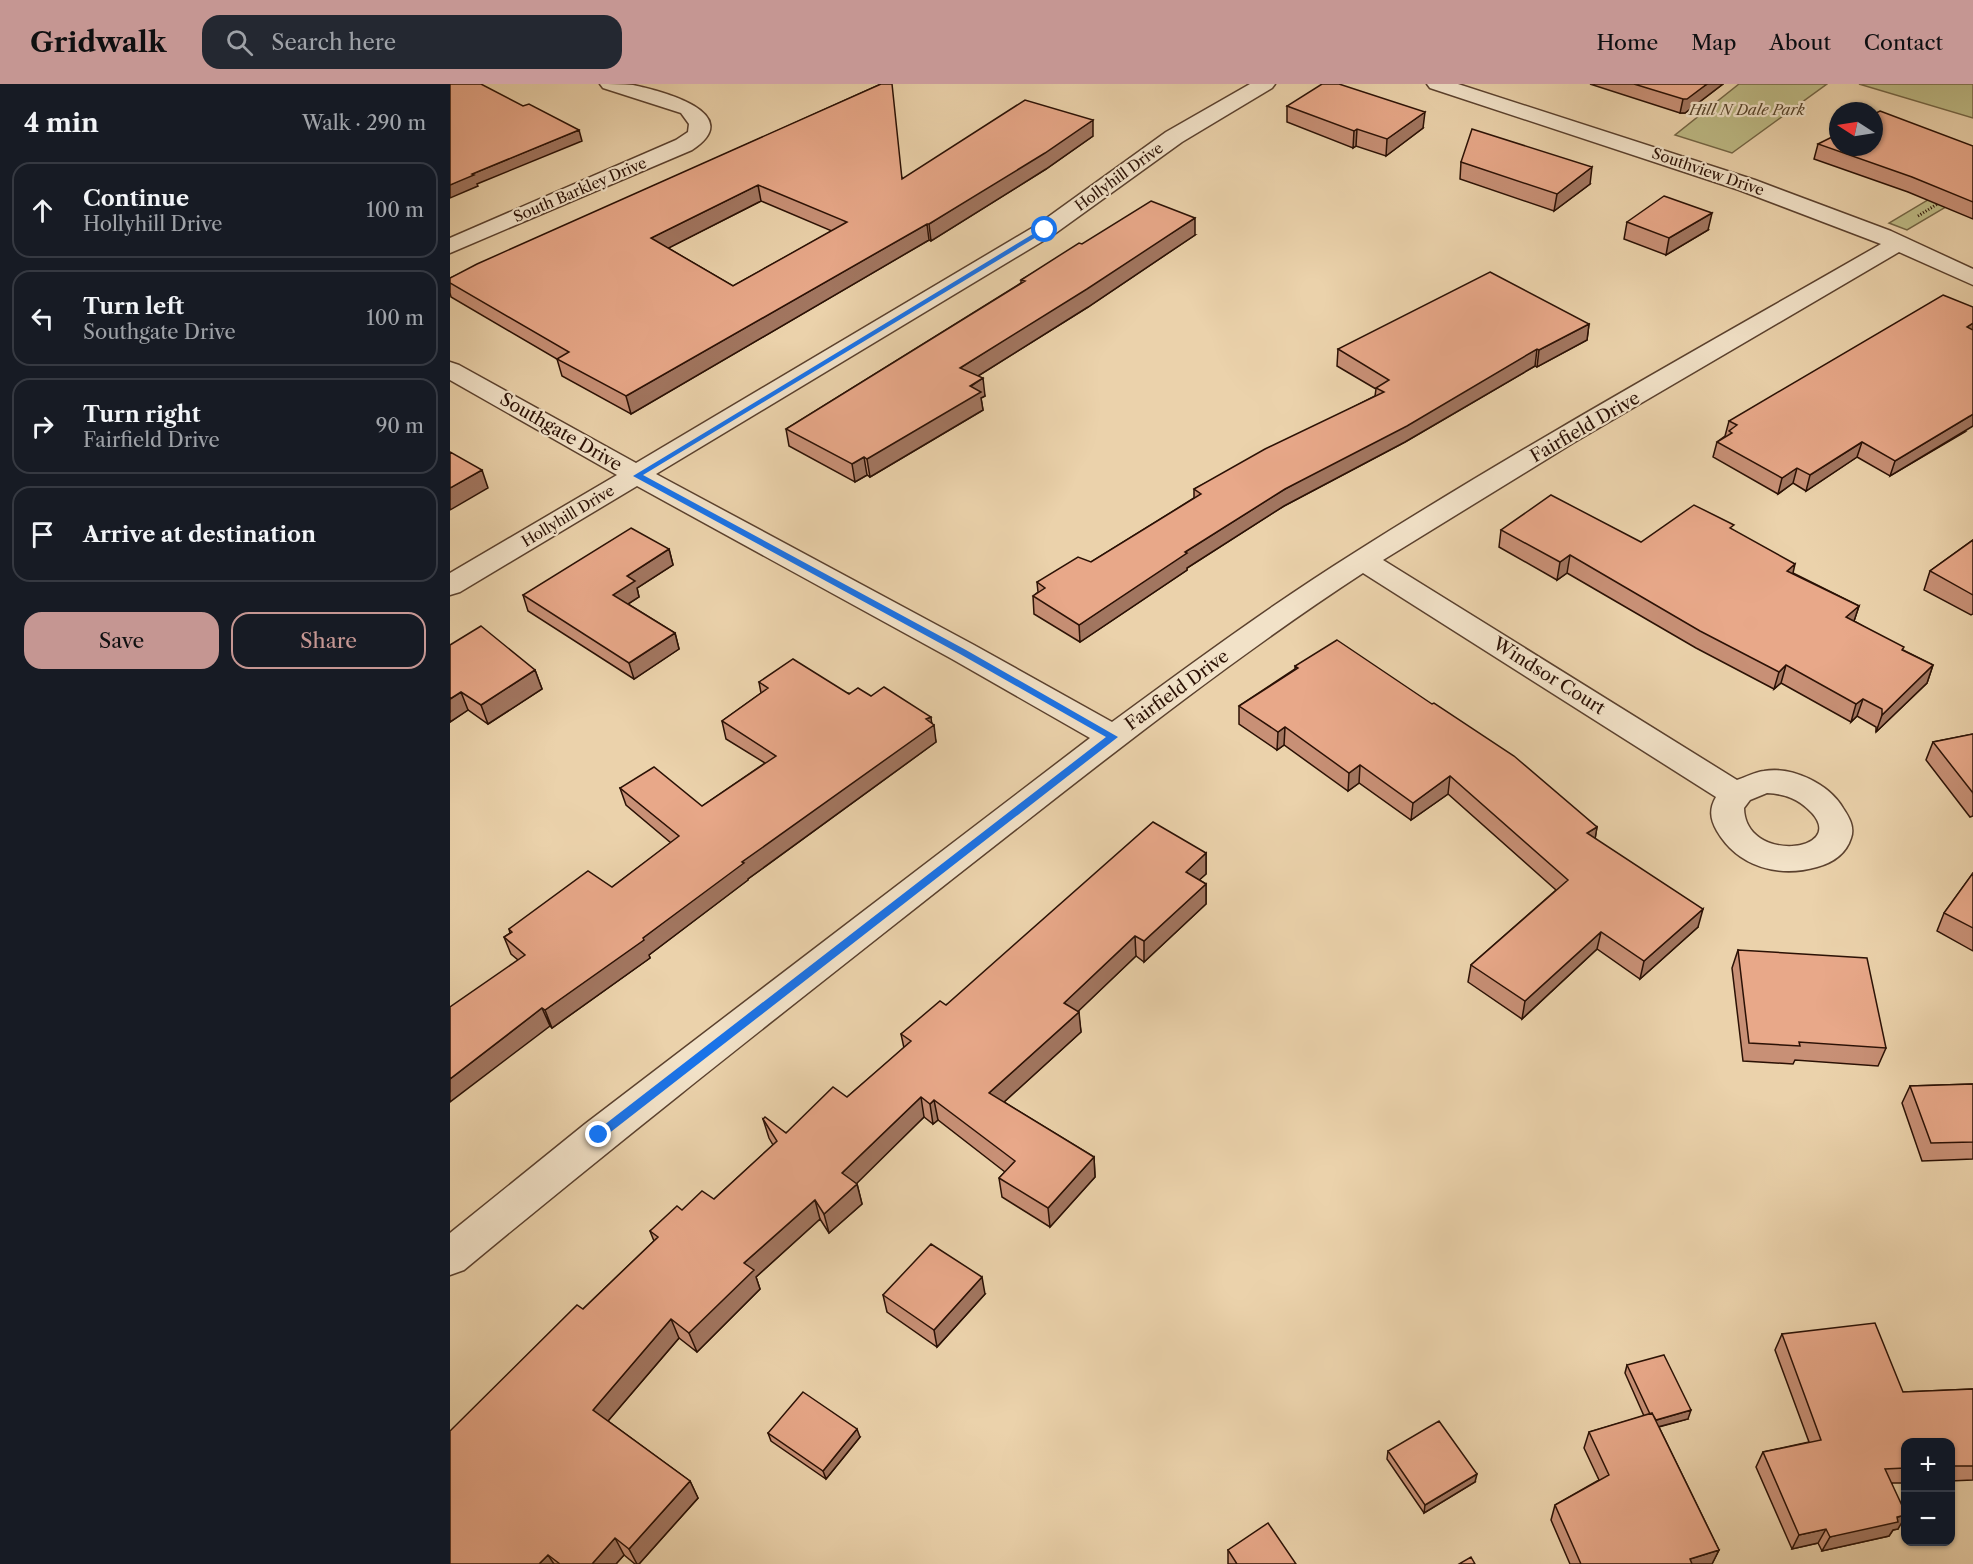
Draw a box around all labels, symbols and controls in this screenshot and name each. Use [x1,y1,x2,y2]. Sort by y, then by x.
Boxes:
search box [202,15,622,69]
text: Gridwalk [30,25,166,59]
icon: search [223,26,256,59]
text: Search here [271,29,396,56]
text: Home [1597,30,1658,55]
text: Map [1691,30,1736,55]
text: About [1769,30,1831,55]
text: Contact [1864,30,1943,55]
park label: Hill N Dale Park [1688,100,1805,119]
north arrow [1829,102,1883,156]
text: 4 min [24,107,99,139]
text: Walk · 290 m [302,111,426,135]
street label: Hollyhill Drive [1071,138,1167,215]
street label: Southview Drive [1650,143,1767,200]
street label: South Barkley Drive [510,153,649,226]
text: Continue [83,185,189,212]
icon: ahead [26,194,59,227]
text: 100 m [366,198,424,222]
text: Hollyhill Drive [83,212,222,236]
route start [1031,216,1057,242]
text: Turn left [83,293,184,320]
icon: left [26,302,59,335]
text: 100 m [366,306,424,330]
text: Southgate Drive [83,320,236,344]
street label: Fairfield Drive [1526,387,1644,467]
street label: Southgate Drive [496,388,626,476]
text: Turn right [83,401,201,428]
icon: right [26,410,59,443]
text: 90 m [376,414,424,438]
text: Fairfield Drive [83,428,220,452]
street label: Hollyhill Drive [518,480,617,551]
icon: arrive [26,518,59,551]
text: Arrive at destination [83,521,316,548]
button: Save [24,612,219,669]
button: Share [231,612,426,669]
street label: Windsor Court [1488,632,1610,720]
street label: Fairfield Drive [1121,645,1233,735]
route end [585,1121,611,1147]
map controls [1901,1438,1955,1546]
button: + [1901,1438,1955,1492]
button: − [1901,1492,1955,1546]

